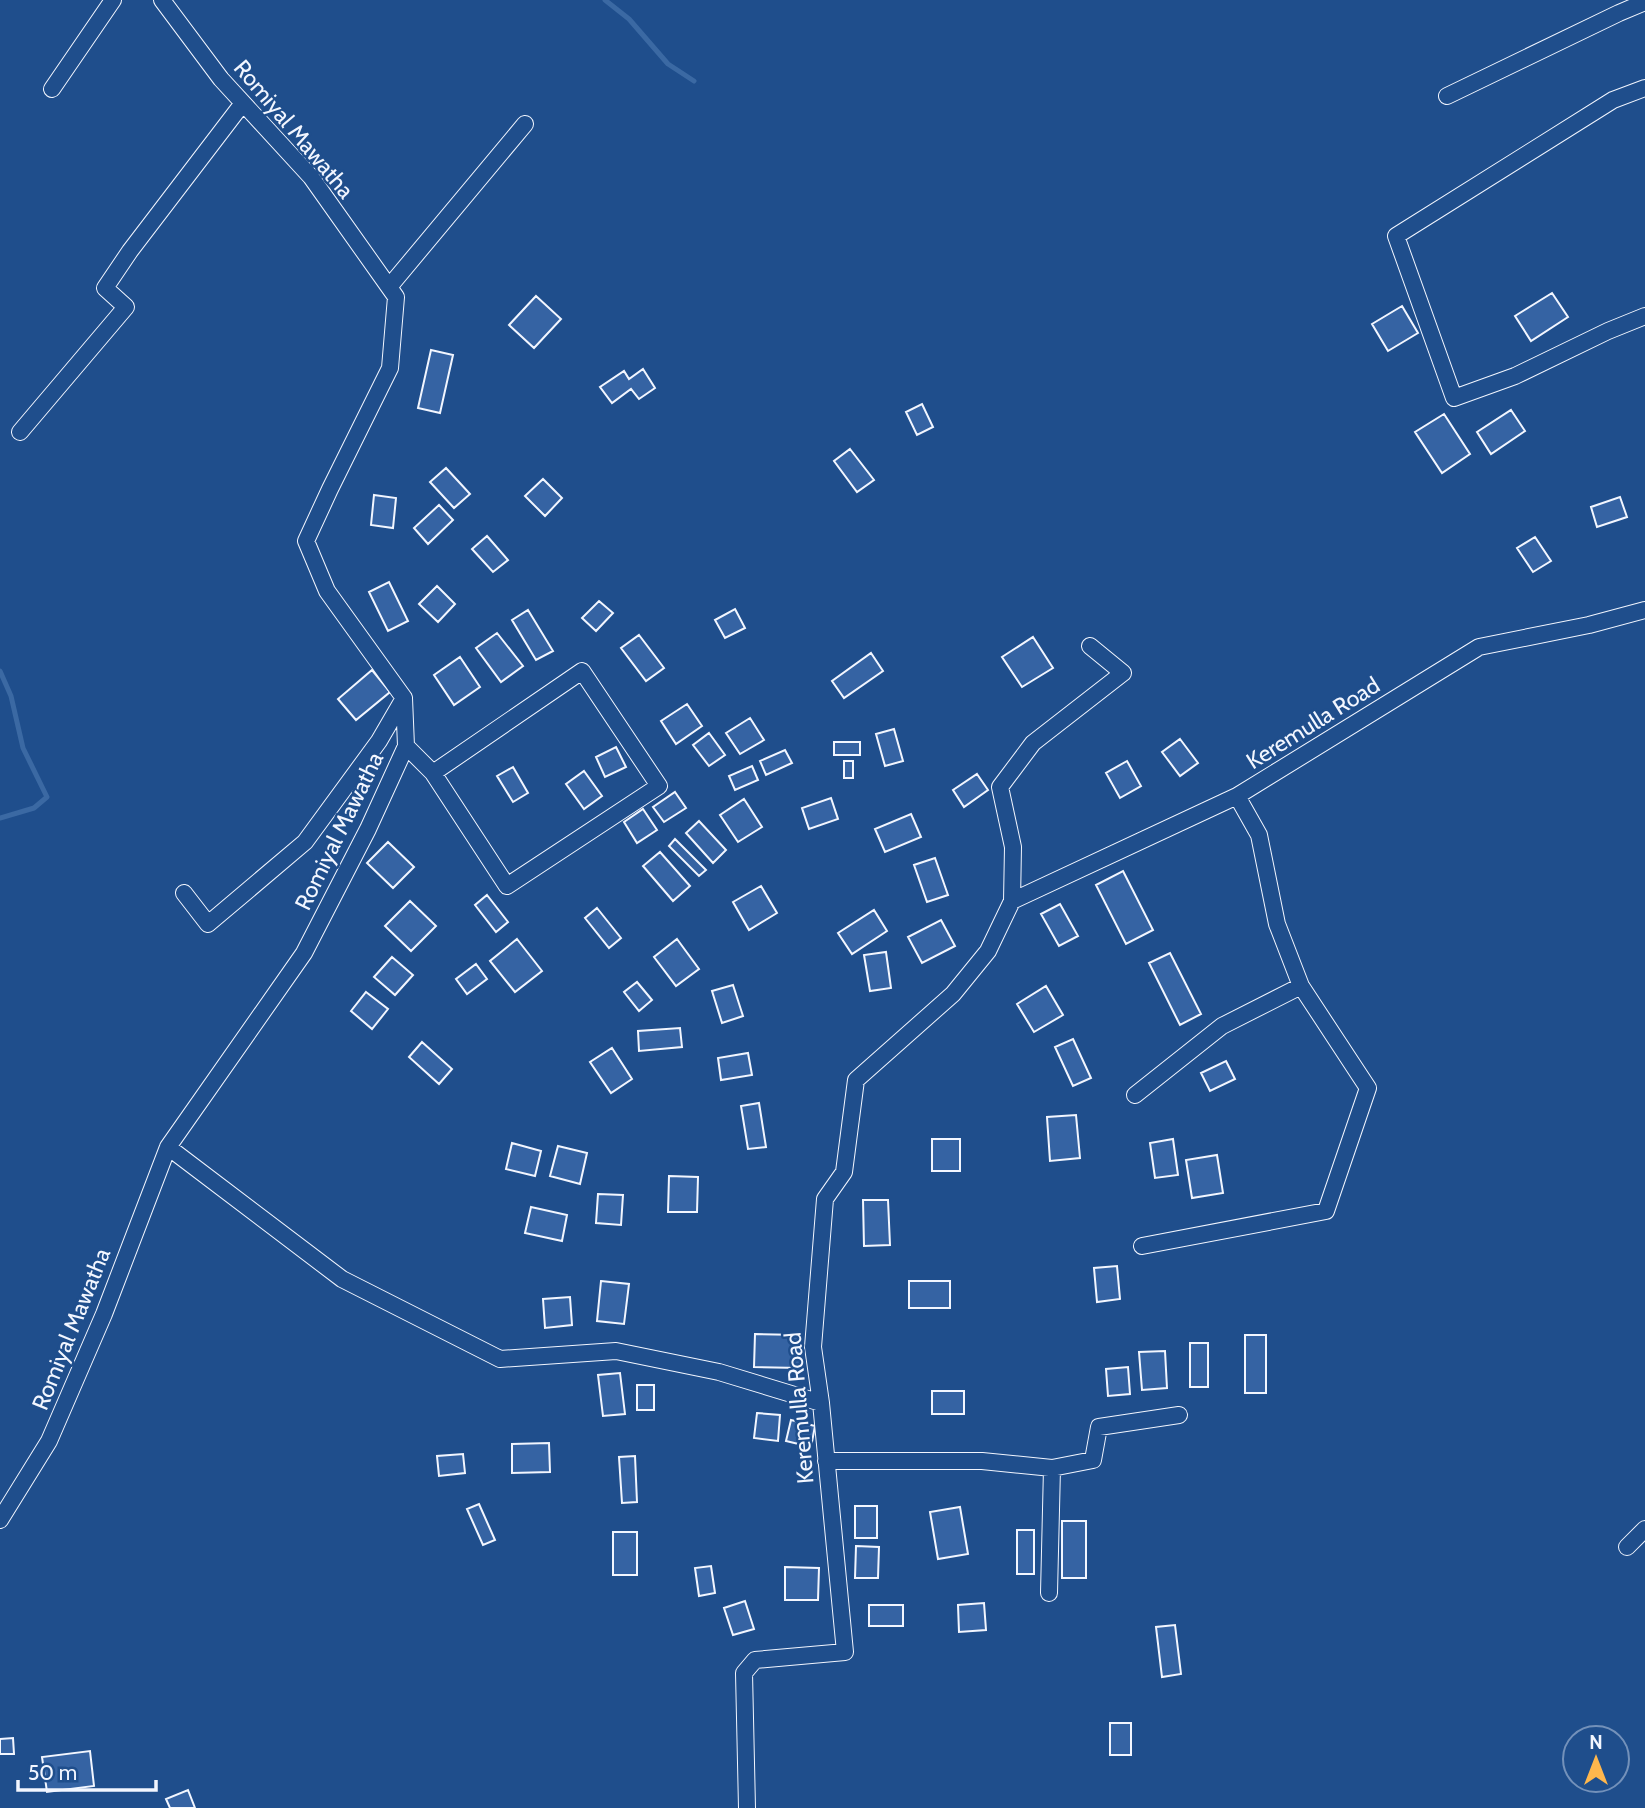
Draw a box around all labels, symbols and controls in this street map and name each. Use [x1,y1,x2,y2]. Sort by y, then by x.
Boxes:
street label: Romiyal Mawatha [228,54,360,204]
street label: Keremulla Road [1241,671,1385,775]
street label: Romiyal Mawatha [289,747,389,915]
street label: Romiyal Mawatha [26,1244,116,1414]
street label: Keremulla Road [778,1331,820,1485]
north arrow [1561,1724,1631,1794]
text: N [1589,1731,1603,1754]
scale bar [18,1748,156,1792]
text: 50 m [28,1760,77,1785]

